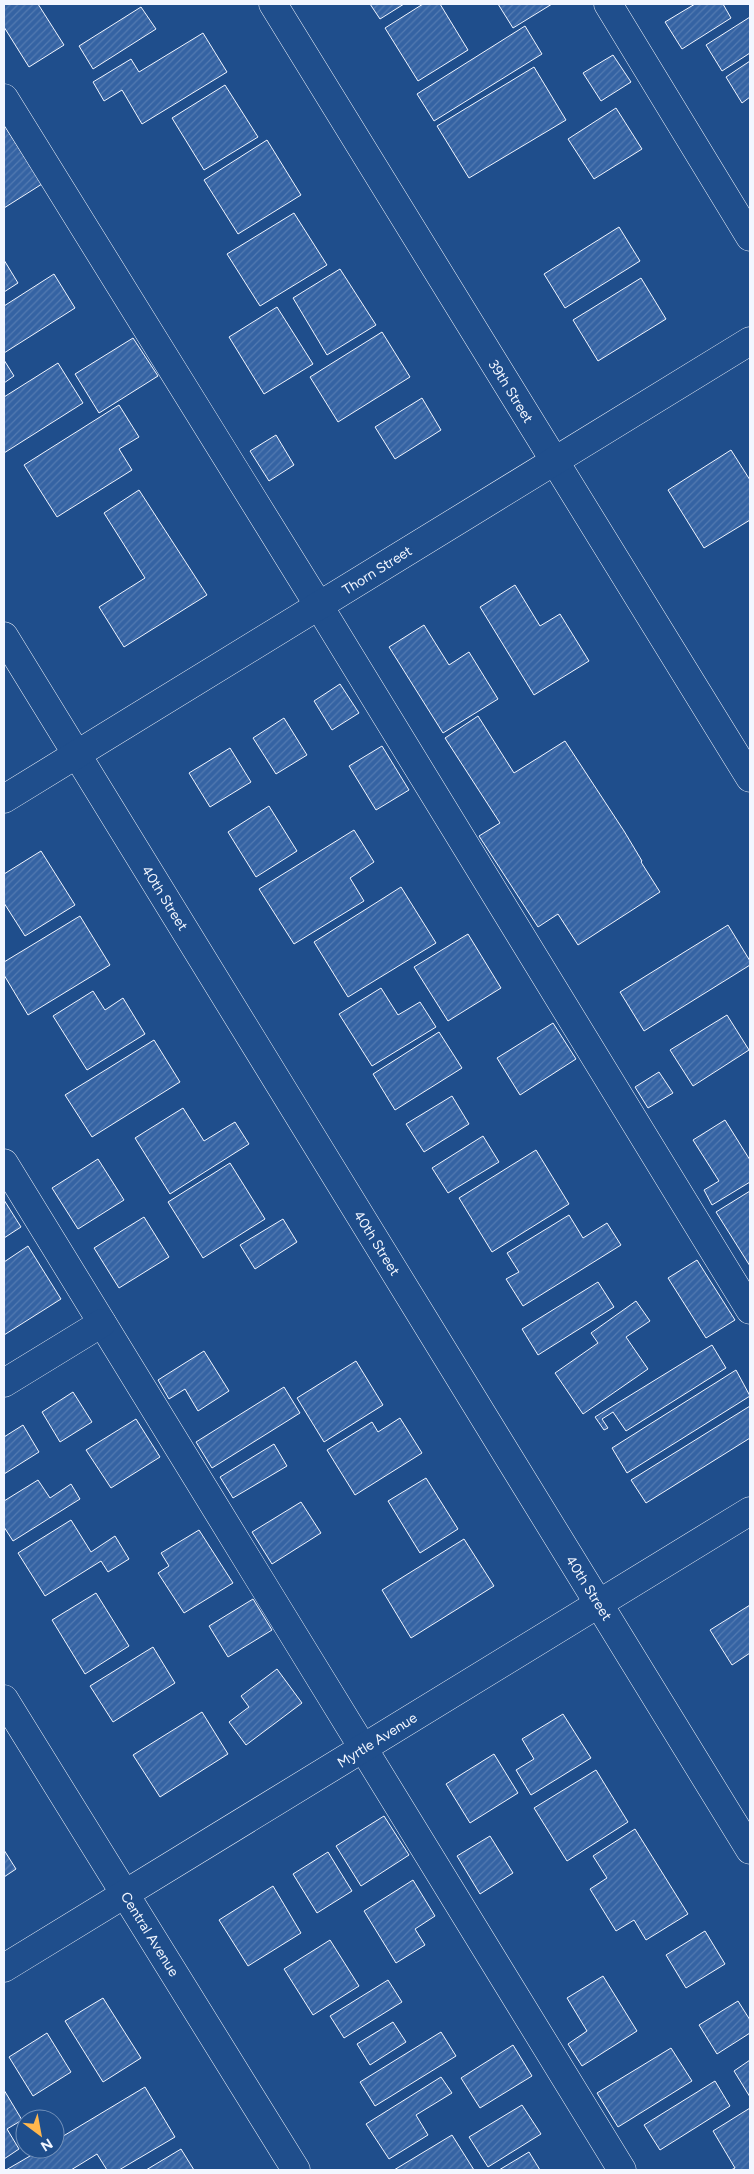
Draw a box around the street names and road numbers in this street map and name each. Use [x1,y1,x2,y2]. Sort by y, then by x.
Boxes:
street label: 39th Street [484,357,537,426]
street label: Thorn Street [339,542,415,599]
street label: 40th Street [138,863,191,934]
street label: 40th Street [350,1208,403,1279]
street label: 40th Street [562,1553,615,1624]
street label: Myrtle Avenue [334,1709,421,1772]
street label: Central Avenue [117,1889,183,1980]

